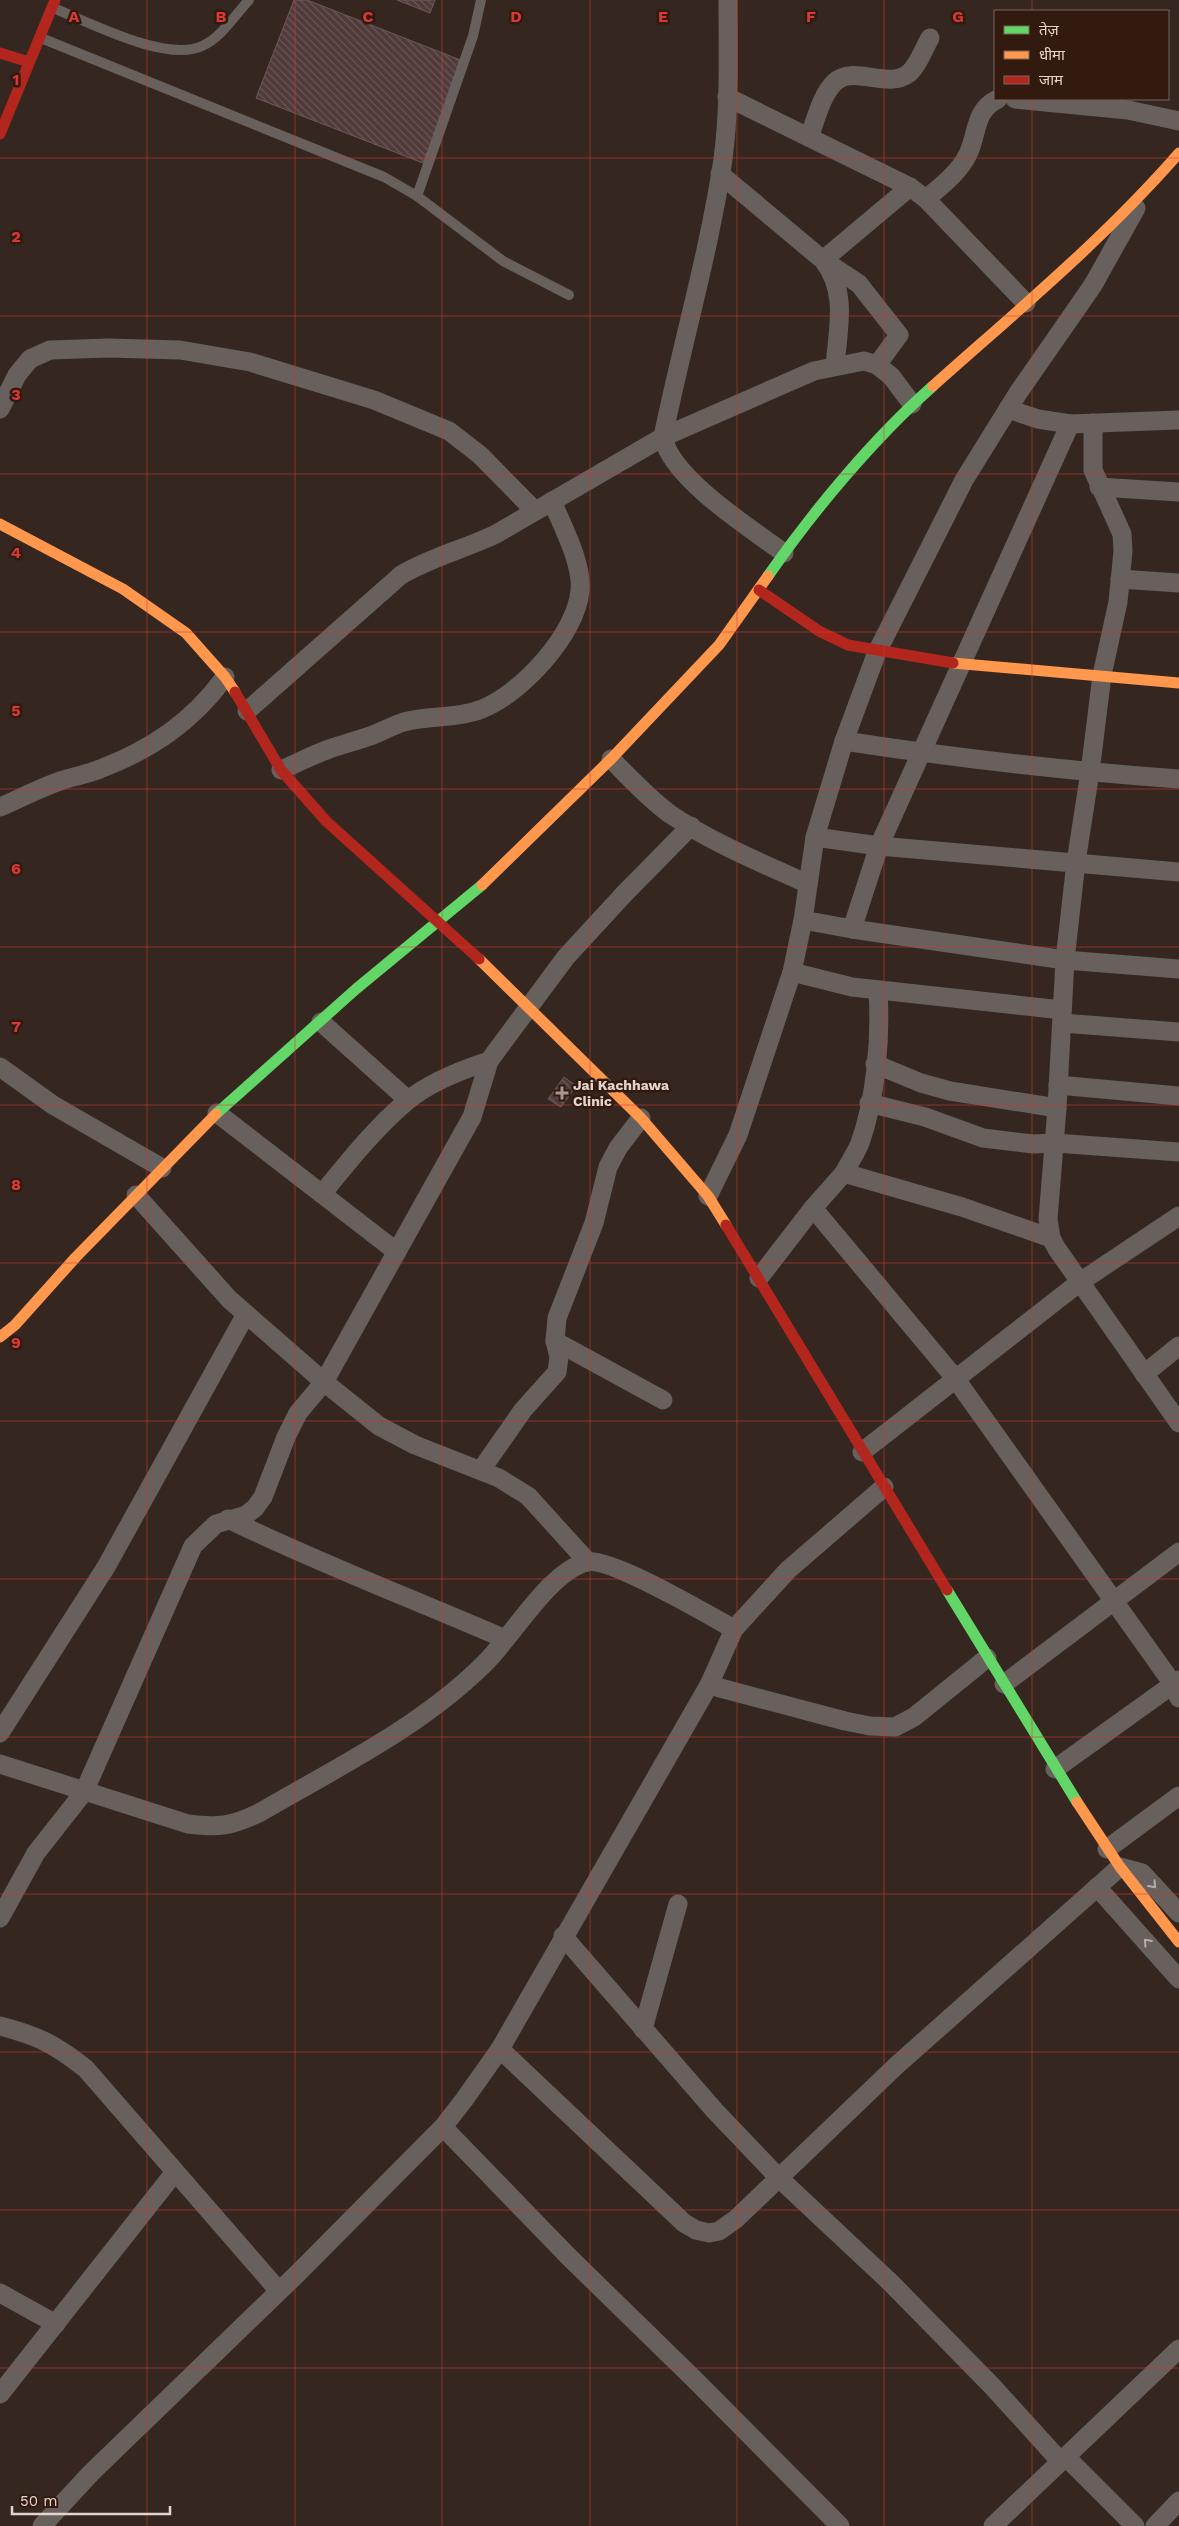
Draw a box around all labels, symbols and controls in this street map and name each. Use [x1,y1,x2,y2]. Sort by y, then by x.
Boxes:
text: A [69,7,80,26]
text: B [216,7,227,26]
text: C [363,7,374,26]
text: D [510,7,522,26]
text: E [658,7,668,26]
text: F [806,7,816,26]
text: G [952,7,964,26]
legend [994,10,1169,100]
text: तेज़ [1039,21,1060,39]
text: धीमा [1039,46,1066,64]
text: 1 [13,70,19,89]
text: जाम [1039,71,1064,89]
text: 2 [11,227,21,246]
text: 3 [11,385,21,404]
text: 4 [11,543,21,562]
text: 5 [11,701,21,720]
text: 6 [11,859,21,878]
text: 7 [11,1017,21,1036]
place label: Jai Kachhawa Clinic [573,1077,670,1109]
marker: Jai Kachhawa Clinic [555,1086,569,1100]
text: 8 [11,1175,21,1194]
text: 9 [11,1333,21,1352]
one-way arrow [1147,1879,1156,1888]
one-way arrow [1143,1939,1152,1948]
scale bar [12,2484,170,2516]
text: 50 m [20,2492,57,2510]

